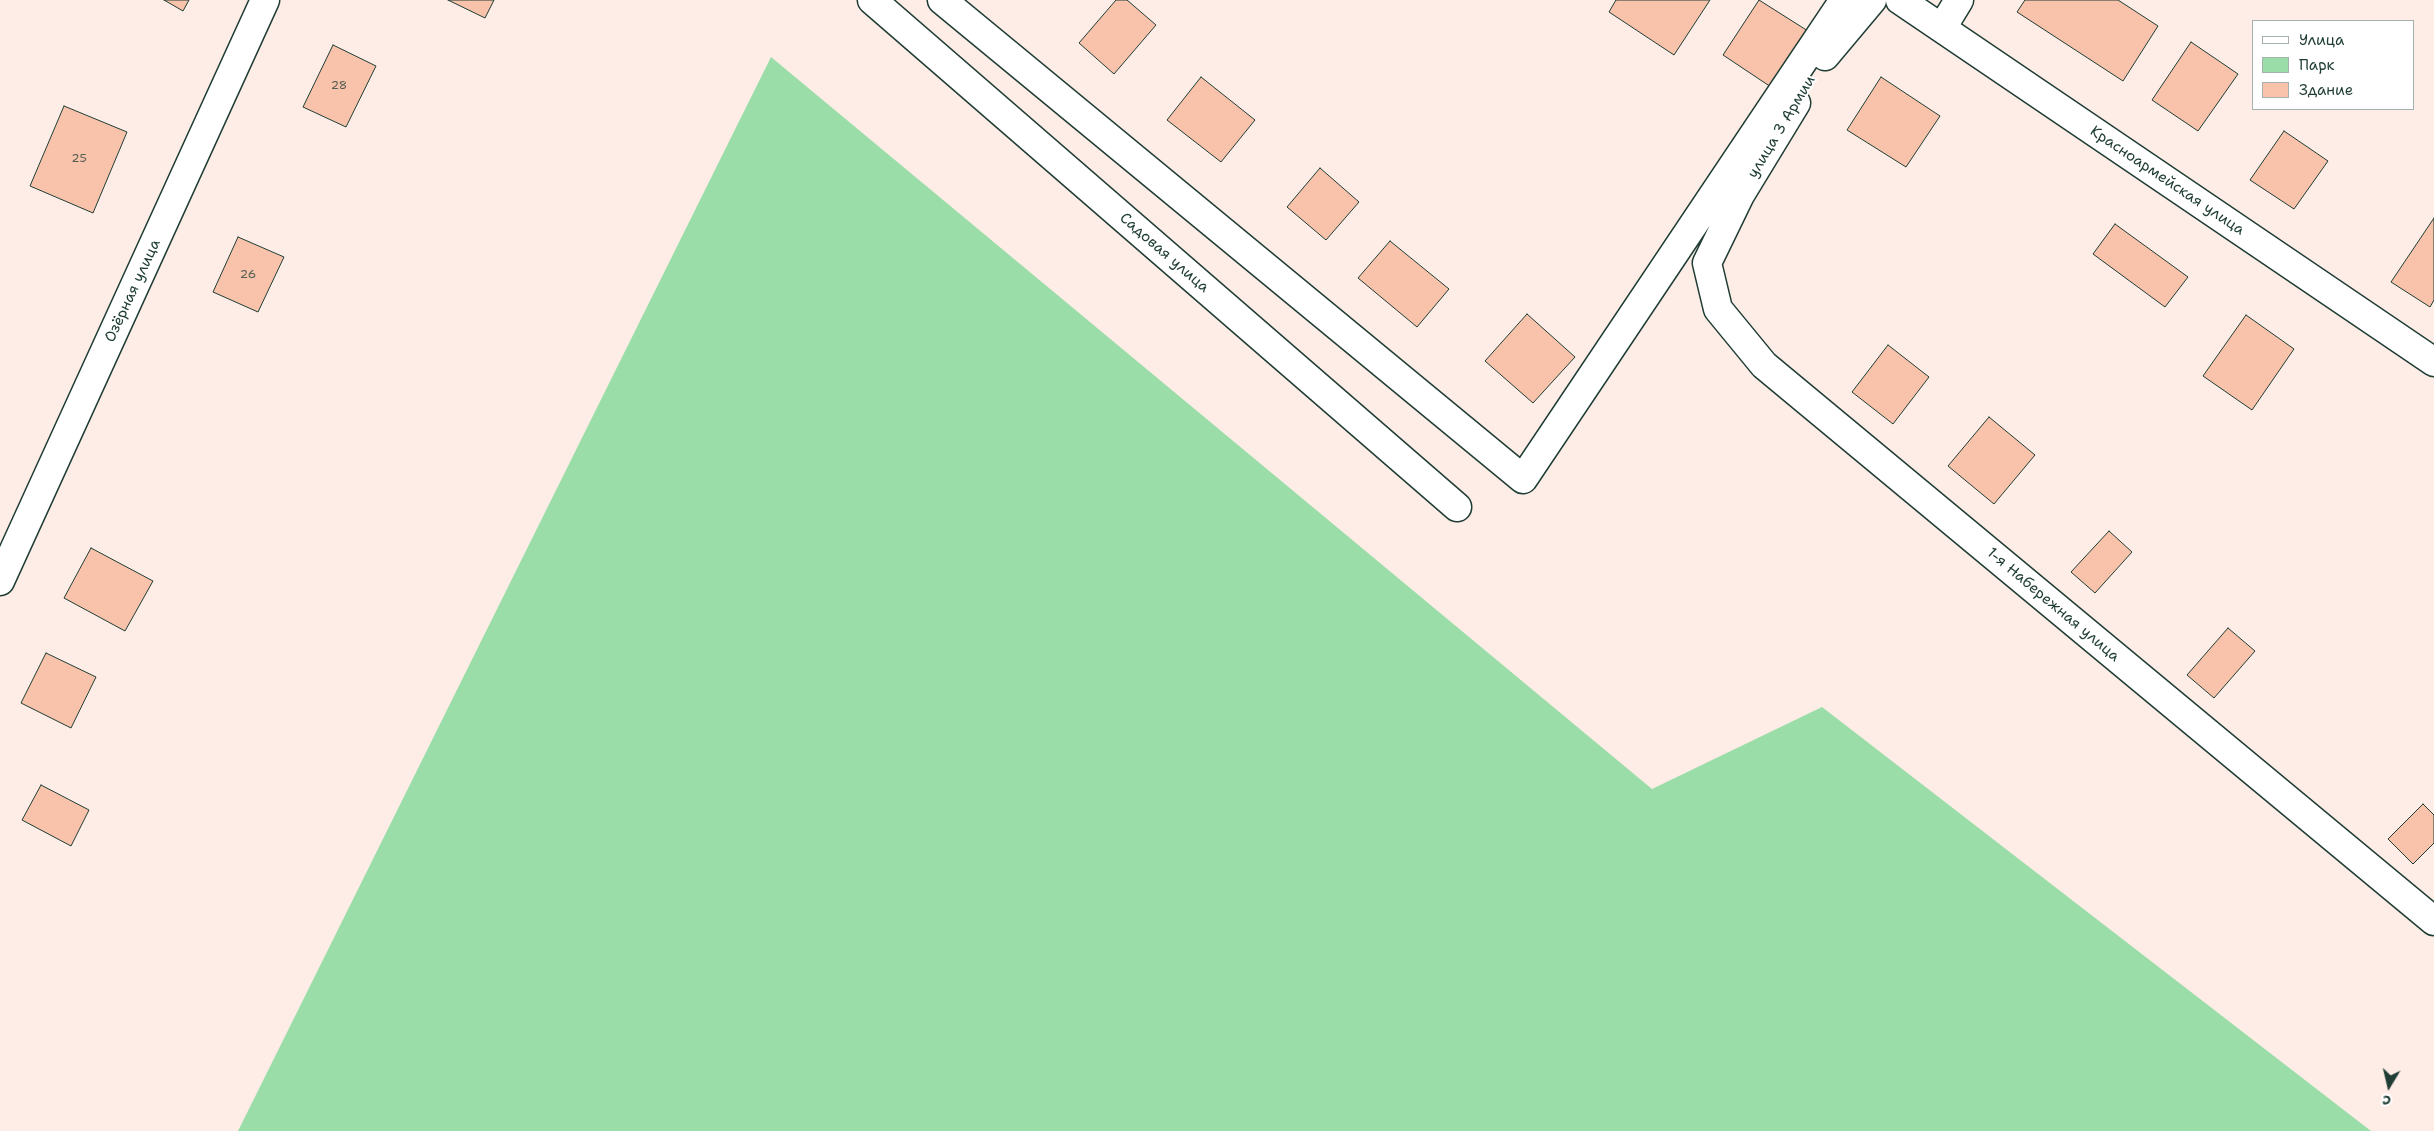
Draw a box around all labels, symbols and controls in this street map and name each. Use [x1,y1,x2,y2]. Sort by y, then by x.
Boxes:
legend [2252,20,2414,110]
text: Улица [2299,30,2344,50]
text: Парк [2299,55,2335,75]
street label: улица 3 Армии [1744,72,1820,182]
house number: 28 [331,79,347,93]
text: Здание [2299,80,2353,100]
street label: Красноармейская улица [2086,123,2248,239]
house number: 25 [71,152,87,166]
street label: Садовая улица [1116,209,1212,297]
street label: Озёрная улица [101,237,165,345]
house number: 26 [240,268,256,282]
street label: 1-я Набережная улица [1983,544,2123,666]
north arrow [2364,1061,2414,1111]
text: С [2381,1091,2392,1110]

